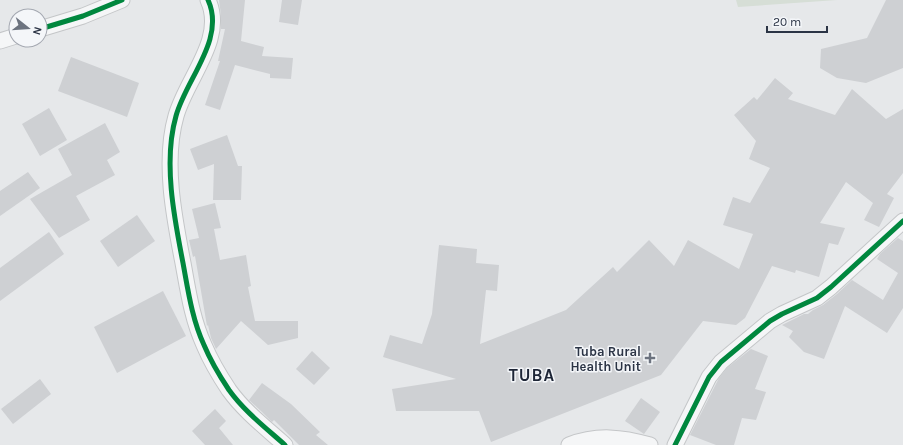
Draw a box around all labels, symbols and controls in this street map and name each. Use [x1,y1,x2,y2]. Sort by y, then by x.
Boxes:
north arrow [8,8,48,48]
scale bar [767,8,827,34]
text: 20 m [773,15,801,29]
text: N [30,25,44,36]
place label: Tuba Rural Health Unit [570,344,641,374]
marker: Tuba Rural Health Unit [644,352,656,364]
district label: TUBA [509,365,555,385]

